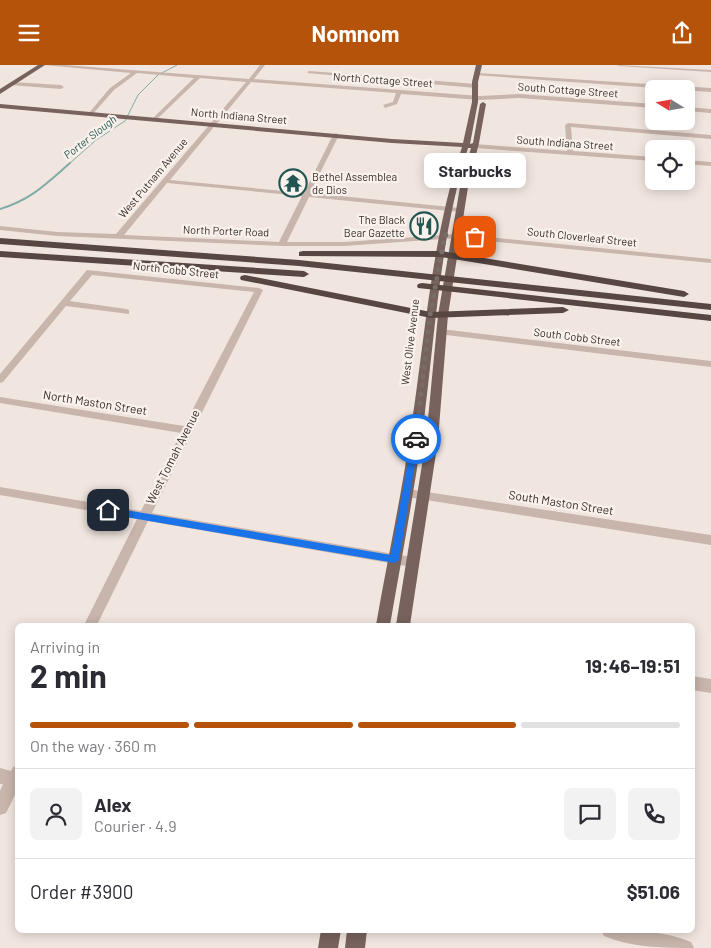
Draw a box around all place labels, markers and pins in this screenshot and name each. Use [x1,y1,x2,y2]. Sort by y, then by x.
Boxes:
callout: Starbucks [424,152,526,187]
temple icon: Bethel Assemblea de Dios [278,168,308,198]
place label: Bethel Assemblea de Dios [312,170,397,196]
restaurant icon: The Black Bear Gazette [409,211,439,241]
place label: The Black Bear Gazette [344,213,405,239]
pin [454,216,496,258]
pin [87,489,129,531]

